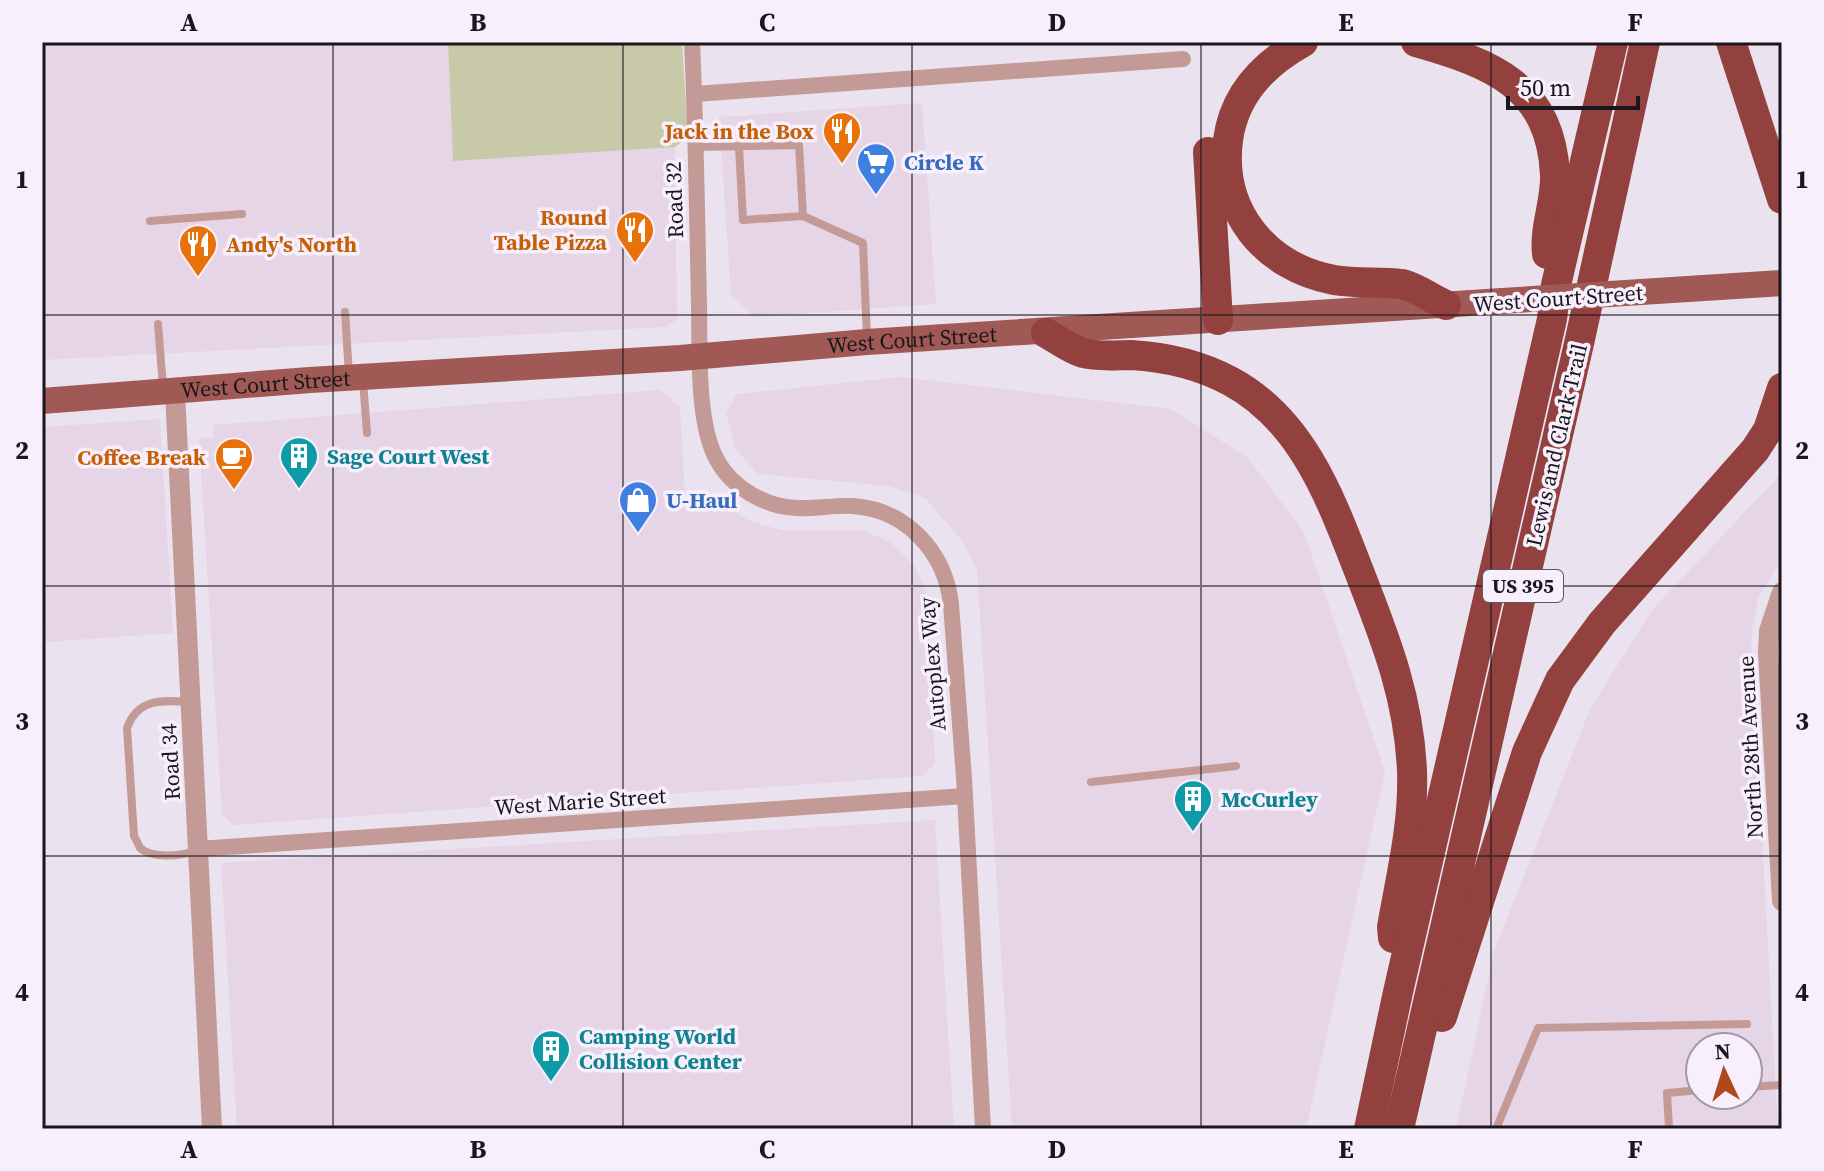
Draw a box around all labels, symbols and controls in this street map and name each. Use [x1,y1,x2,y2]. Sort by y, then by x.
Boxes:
text: A [180,4,198,40]
text: B [470,4,487,40]
text: C [759,4,775,40]
text: D [1048,4,1066,40]
text: E [1338,4,1354,40]
text: F [1627,4,1643,40]
scale bar [1508,60,1638,110]
text: 50 m [1520,71,1571,104]
restaurant icon: Jack in the Box [821,110,863,165]
place label: Jack in the Box [663,116,814,146]
supermarket icon: Circle K [855,141,897,196]
place label: Circle K [904,147,985,177]
text: 1 [15,161,29,197]
street label: Road 32 [658,161,690,239]
text: 1 [1795,161,1809,197]
place label: Round Table Pizza [494,202,607,257]
restaurant icon: Round Table Pizza [614,209,656,264]
restaurant icon: Andy's North [177,223,219,278]
place label: Andy's North [226,229,358,259]
street label: West Court Street [1472,277,1645,319]
street label: West Court Street [826,319,998,360]
street label: Lewis and Clark Trail [1518,341,1594,549]
street label: West Court Street [179,363,352,405]
text: 2 [15,432,29,468]
text: 2 [1795,432,1809,468]
building icon: Sage Court West [278,435,320,490]
cafe icon: Coffee Break [213,436,255,491]
place label: Sage Court West [327,441,490,471]
place label: Coffee Break [77,442,207,472]
shop icon: U-Haul [617,479,659,534]
place label: U-Haul [666,485,737,515]
road number: US 395 [1483,570,1563,602]
street label: Autoplex Way [911,595,953,732]
street label: North 28th Avenue [1730,655,1770,839]
text: 3 [15,703,29,739]
text: 3 [1795,703,1809,739]
street label: Road 34 [153,723,187,801]
building icon: McCurley [1172,778,1214,833]
street label: West Marie Street [493,780,668,822]
place label: McCurley [1221,784,1318,814]
text: 4 [15,974,29,1010]
text: 4 [1795,974,1809,1010]
place label: Camping World Collision Center [579,1021,743,1076]
building icon: Camping World Collision Center [530,1028,572,1083]
north arrow [1684,1031,1764,1111]
text: N [1714,1036,1732,1067]
text: A [180,1131,198,1167]
text: B [470,1131,487,1167]
text: C [759,1131,775,1167]
text: D [1048,1131,1066,1167]
text: E [1338,1131,1354,1167]
text: F [1627,1131,1643,1167]

